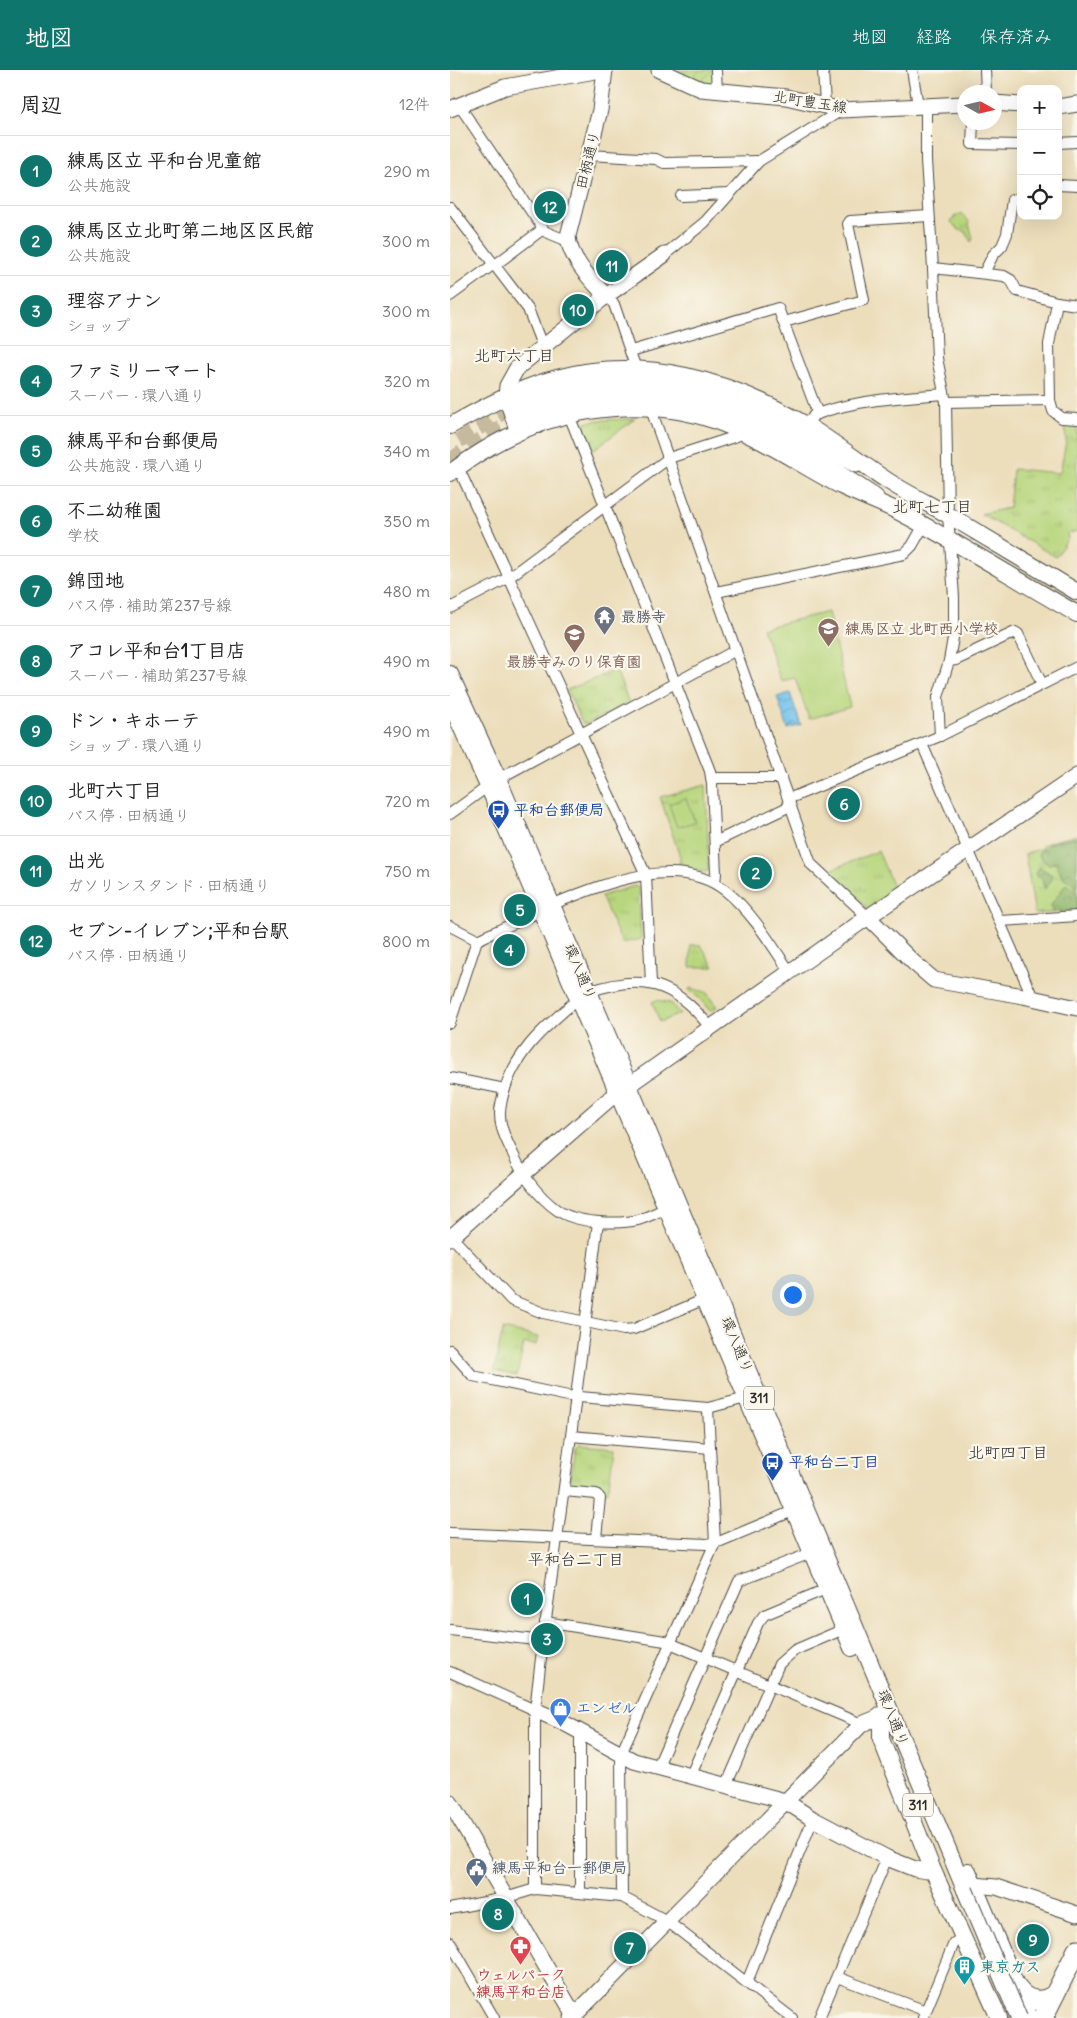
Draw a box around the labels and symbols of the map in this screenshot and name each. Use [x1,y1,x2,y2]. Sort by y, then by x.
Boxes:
north arrow [957,85,1002,130]
street label: 北町豊玉線 [772,86,849,117]
street label: 田柄通り [571,128,604,191]
pin: 12 [534,188,566,226]
pin: 11 [596,247,628,285]
pin: 10 [562,291,594,329]
district label: 北町六丁目 [474,345,554,365]
district label: 北町七丁目 [892,496,972,516]
temple icon: 最勝寺 [593,605,617,636]
place label: 最勝寺 [621,607,666,626]
school or university icon: 練馬区立 北町西小学校 [817,617,841,648]
place label: 練馬区立 北町西小学校 [845,619,999,638]
school or university icon: 最勝寺みのり保育園 [562,622,586,653]
place label: 最勝寺みのり保育園 [506,652,642,671]
pin: 6 [828,785,860,823]
bus stop icon: 平和台郵便局 [486,798,510,829]
place label: 平和台郵便局 [514,800,604,819]
pin: 2 [740,854,772,892]
pin: 5 [504,891,536,929]
pin: 4 [493,931,525,969]
street label: 環八通り [560,940,601,1003]
your location [780,1282,806,1308]
street label: 環八通り [717,1313,758,1376]
road number: 311 [744,1386,774,1410]
district label: 北町四丁目 [968,1442,1048,1462]
bus stop icon: 平和台二丁目 [761,1450,785,1481]
place label: 平和台二丁目 [789,1452,879,1471]
district label: 平和台二丁目 [528,1549,624,1569]
pin: 1 [511,1580,543,1618]
pin: 3 [531,1620,563,1658]
street label: 環八通り [873,1686,914,1749]
shop icon: エンゼル [548,1696,572,1727]
place label: エンゼル [576,1698,637,1717]
road number: 311 [903,1794,933,1816]
public building icon: 練馬平和台一郵便局 [464,1856,488,1887]
place label: 練馬平和台一郵便局 [492,1858,627,1877]
pin: 8 [482,1895,514,1933]
pin: 9 [1017,1921,1049,1959]
pin: 7 [614,1929,646,1967]
pharmacy icon: ウェルパーク 練馬平和台店 [509,1935,533,1966]
building icon: 東京ガス [952,1955,976,1986]
place label: 東京ガス [980,1957,1040,1976]
place label: ウェルパーク 練馬平和台店 [476,1965,566,2001]

